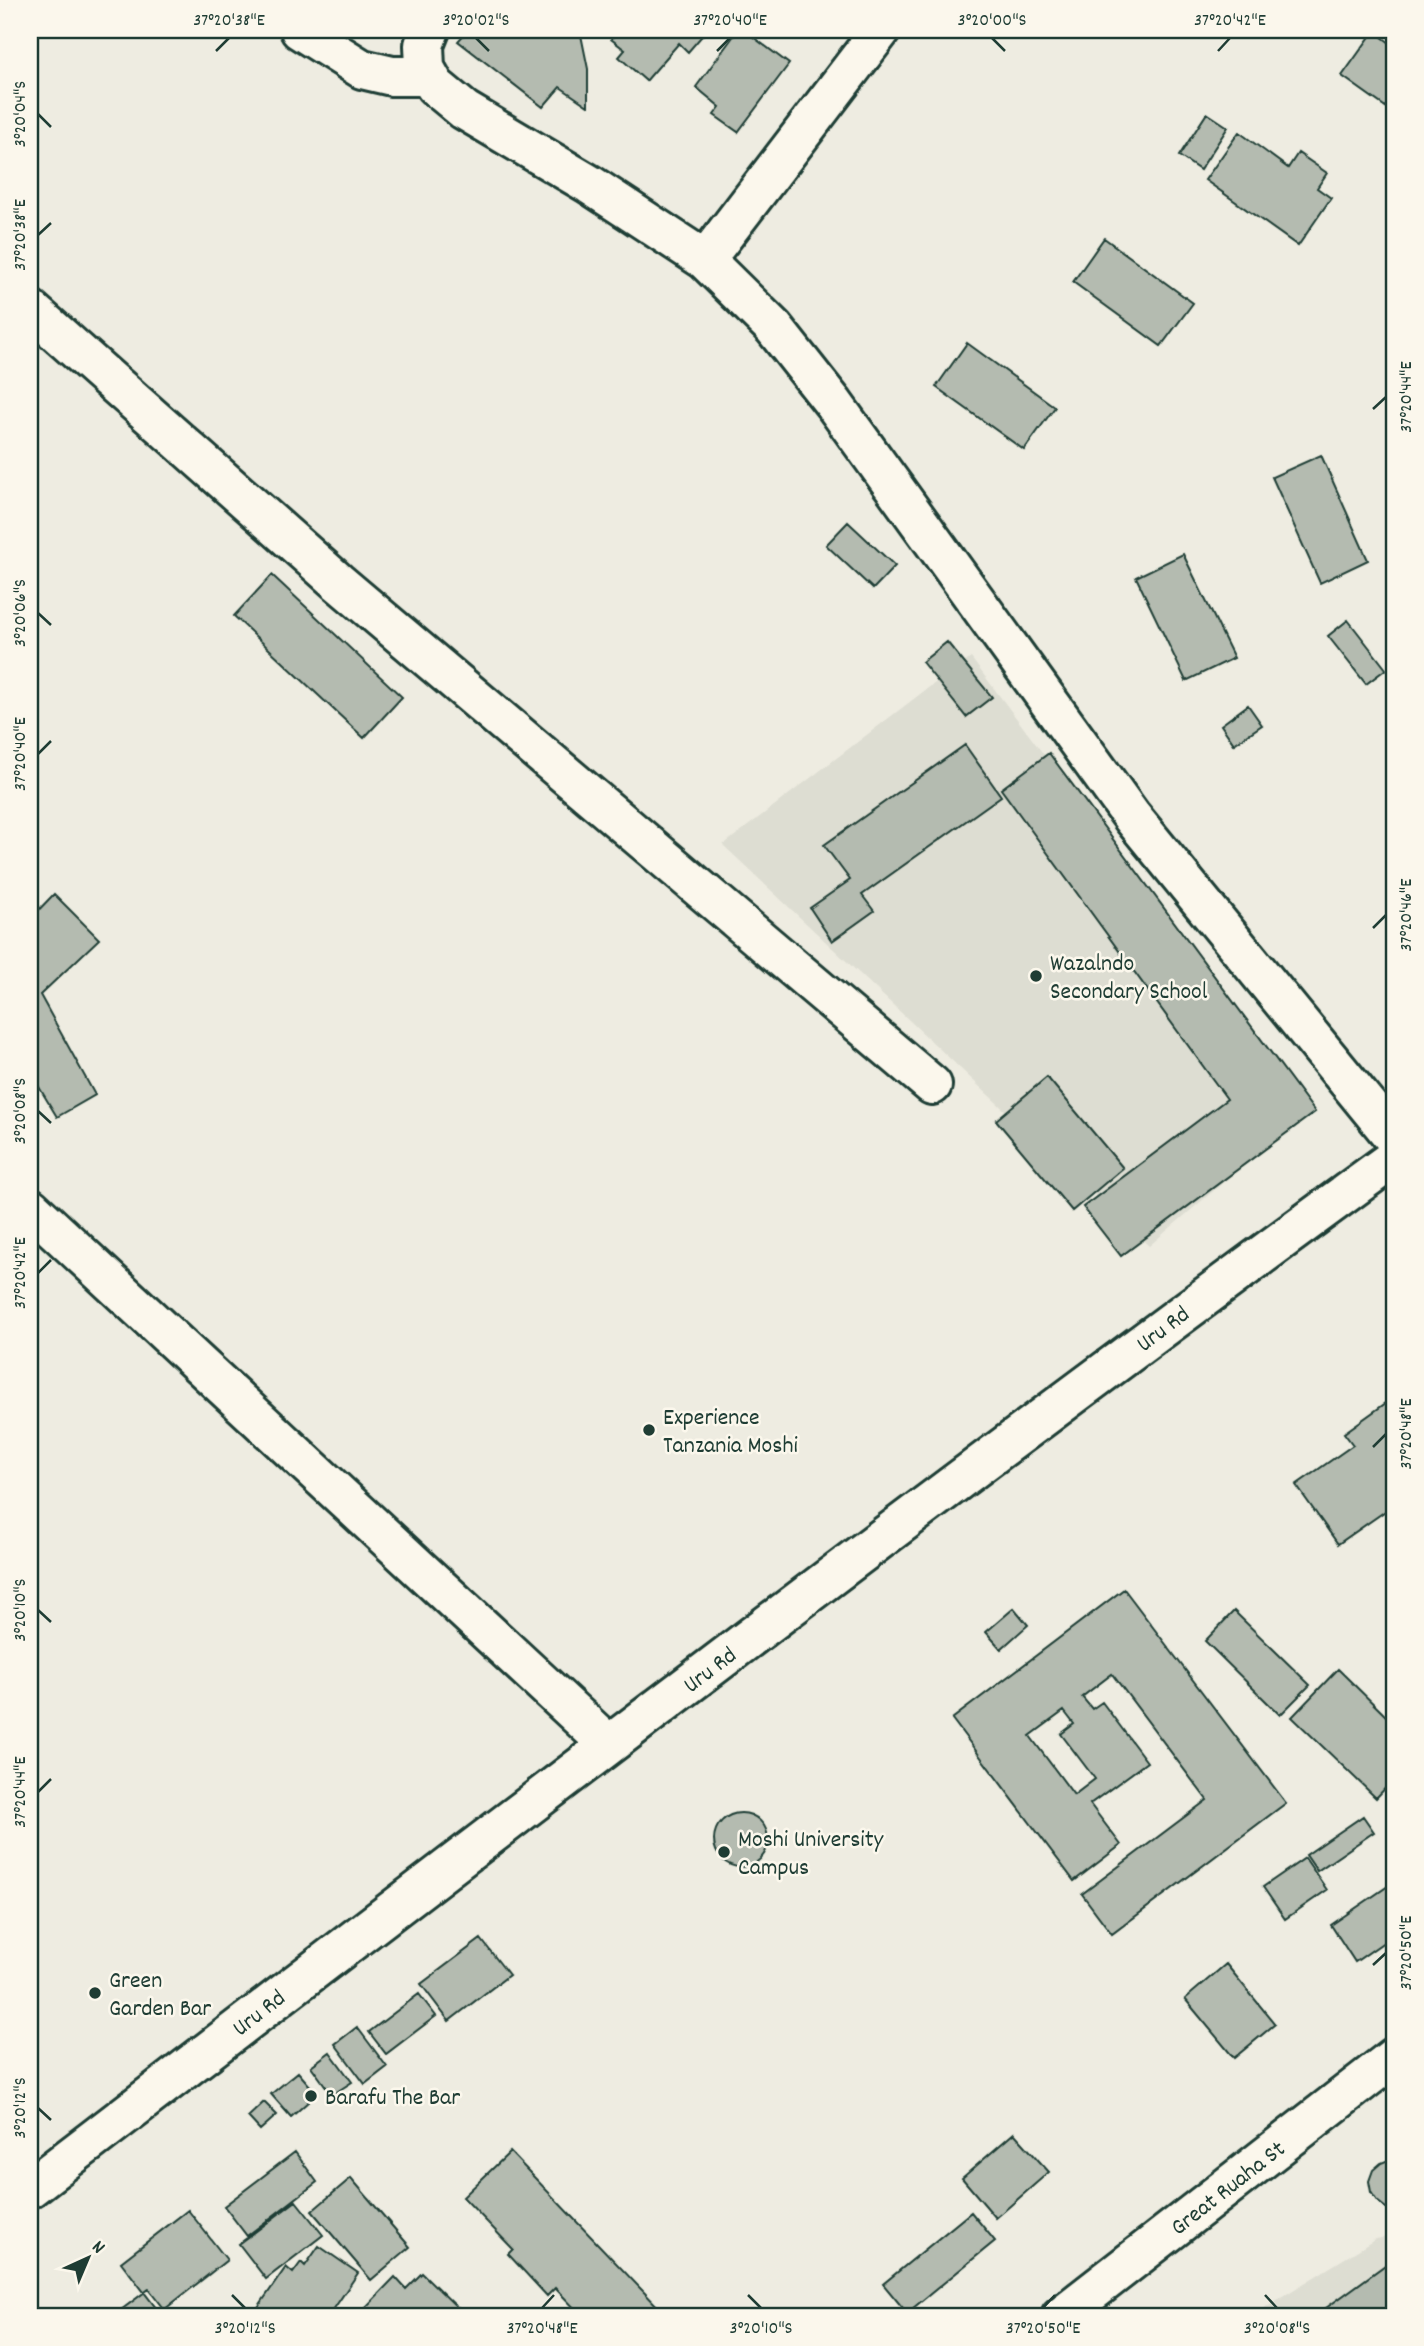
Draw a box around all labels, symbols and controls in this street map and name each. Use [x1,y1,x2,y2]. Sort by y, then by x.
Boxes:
text: 37°20'38"E [193,9,265,34]
text: 3°20'02"S [442,9,510,34]
text: 37°20'40"E [693,9,767,34]
text: 3°20'00"S [958,9,1027,34]
text: 37°20'42"E [1194,9,1266,34]
text: 3°20'04"S [9,81,34,147]
text: 37°20'38"E [9,199,34,271]
text: 37°20'44"E [1395,361,1420,433]
text: 3°20'06"S [9,579,34,647]
text: 37°20'40"E [9,717,34,791]
text: 37°20'46"E [1395,879,1420,951]
place label: Wazalndo Secondary School [1050,948,1208,1010]
marker: Wazalndo Secondary School [1028,968,1044,984]
text: 3°20'08"S [9,1078,34,1144]
text: 37°20'42"E [9,1237,34,1309]
street label: Uru Rd [1130,1299,1198,1362]
text: 37°20'48"E [1395,1398,1420,1470]
place label: Experience Tanzania Moshi [663,1402,798,1464]
marker: Experience Tanzania Moshi [641,1422,657,1438]
text: 3°20'10"S [9,1578,34,1642]
street label: Uru Rd [677,1640,745,1703]
text: 37°20'44"E [9,1756,34,1828]
place label: Moshi University Campus [738,1824,885,1886]
marker: Moshi University Campus [716,1844,732,1860]
text: 37°20'50"E [1395,1916,1420,1990]
place label: Green Garden Bar [109,1965,211,2027]
street label: Uru Rd [226,1983,294,2046]
marker: Green Garden Bar [87,1985,103,2001]
text: 3°20'12"S [9,2077,34,2139]
place label: Barafu The Bar [325,2082,460,2116]
marker: Barafu The Bar [303,2088,319,2104]
street label: Great Ruaha St [1164,2134,1294,2245]
north arrow [52,2224,122,2294]
text: N [85,2235,110,2261]
text: 3°20'12"S [214,2317,276,2342]
text: 37°20'48"E [506,2317,578,2342]
text: 3°20'10"S [729,2317,793,2342]
text: 37°20'50"E [1006,2317,1080,2342]
text: 3°20'08"S [1244,2317,1310,2342]

